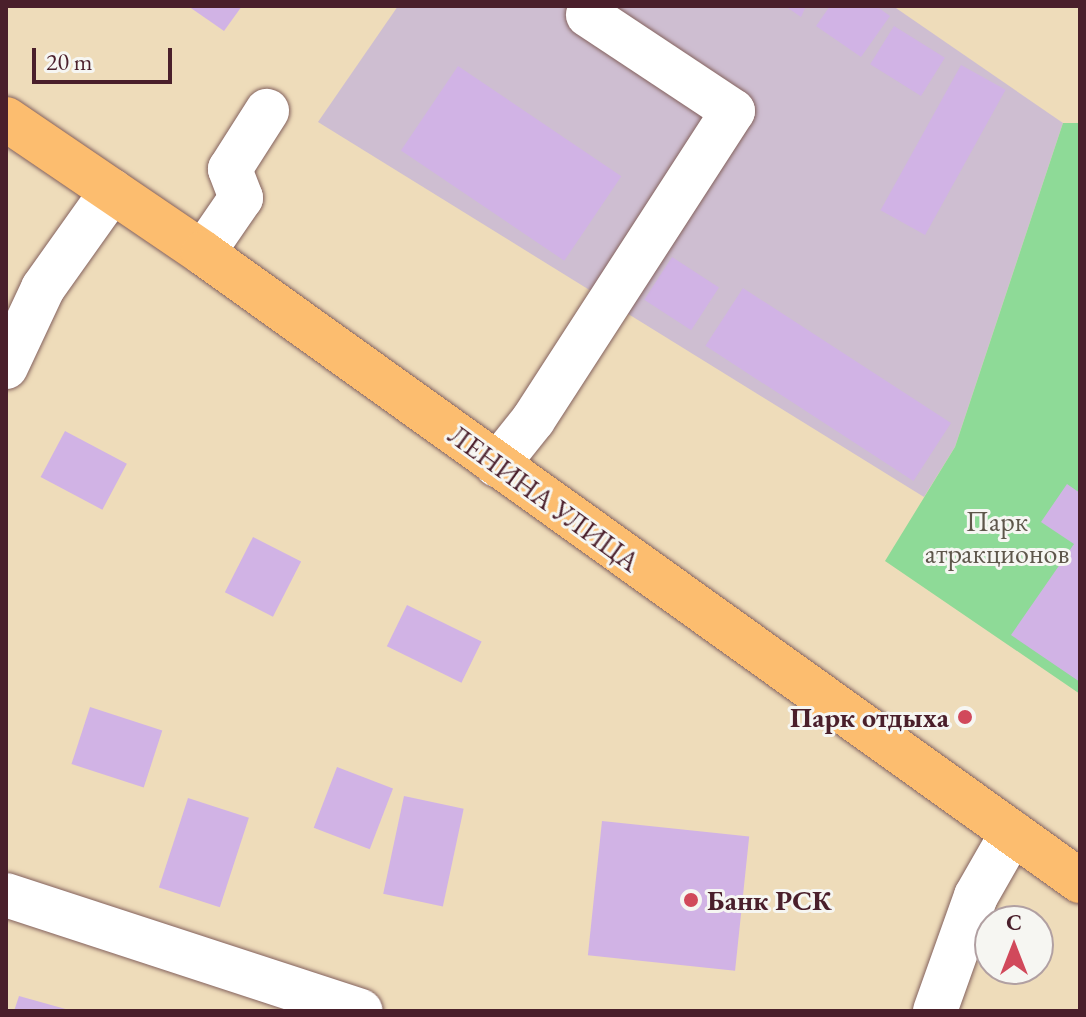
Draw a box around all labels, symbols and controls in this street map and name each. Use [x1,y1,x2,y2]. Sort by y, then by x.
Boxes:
scale bar [36,32,176,82]
text: 20 m [46,46,93,77]
street label: ЛЕНИНА УЛИЦА [442,417,646,579]
park label: Парк атракционов [925,504,1069,570]
place label: Парк отдыха [790,700,949,734]
marker: Парк отдыха [956,708,974,726]
place label: Банк РСК [707,883,832,917]
marker: Банк РСК [682,891,700,909]
north arrow [974,905,1054,985]
text: С [1006,908,1022,937]

